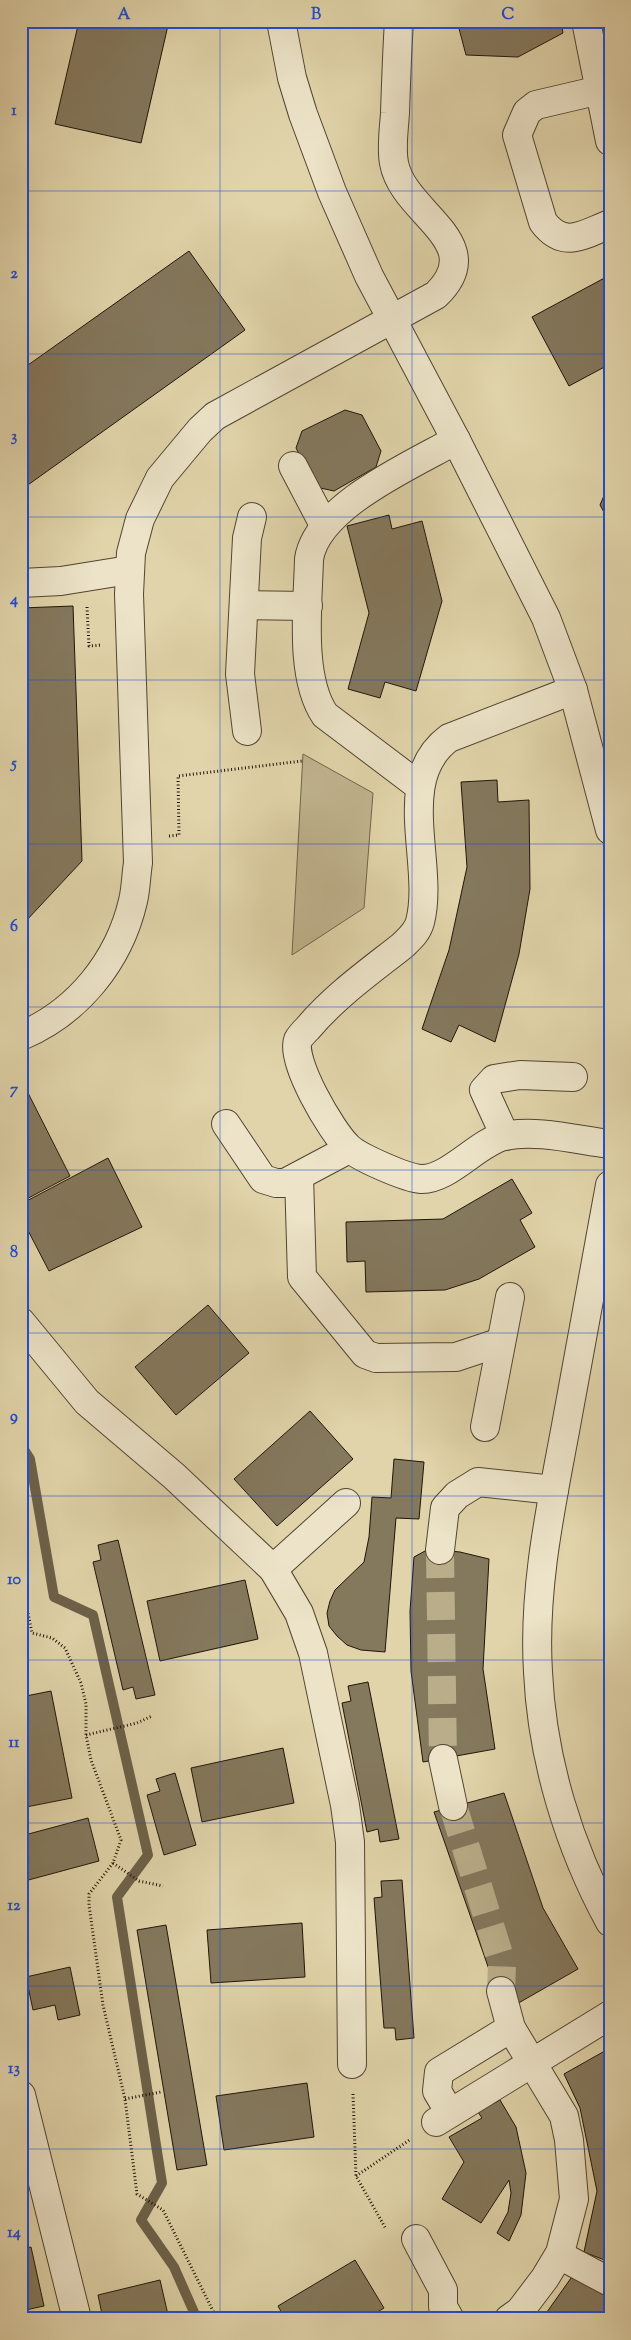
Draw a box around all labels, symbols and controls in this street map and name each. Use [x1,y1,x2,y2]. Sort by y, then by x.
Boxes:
text: A [118,4,131,27]
text: B [311,4,321,27]
text: C [502,4,515,27]
text: 1 [11,100,17,123]
text: 2 [10,263,18,286]
text: 3 [11,426,18,449]
text: 4 [9,589,18,612]
text: 5 [9,753,17,776]
text: 6 [10,916,18,939]
text: 7 [10,1079,19,1102]
text: 8 [10,1242,18,1265]
text: 9 [10,1406,18,1429]
text: 10 [7,1569,21,1592]
text: 11 [9,1732,20,1755]
text: 12 [8,1895,21,1918]
text: 13 [8,2058,20,2081]
text: 14 [7,2222,21,2245]

